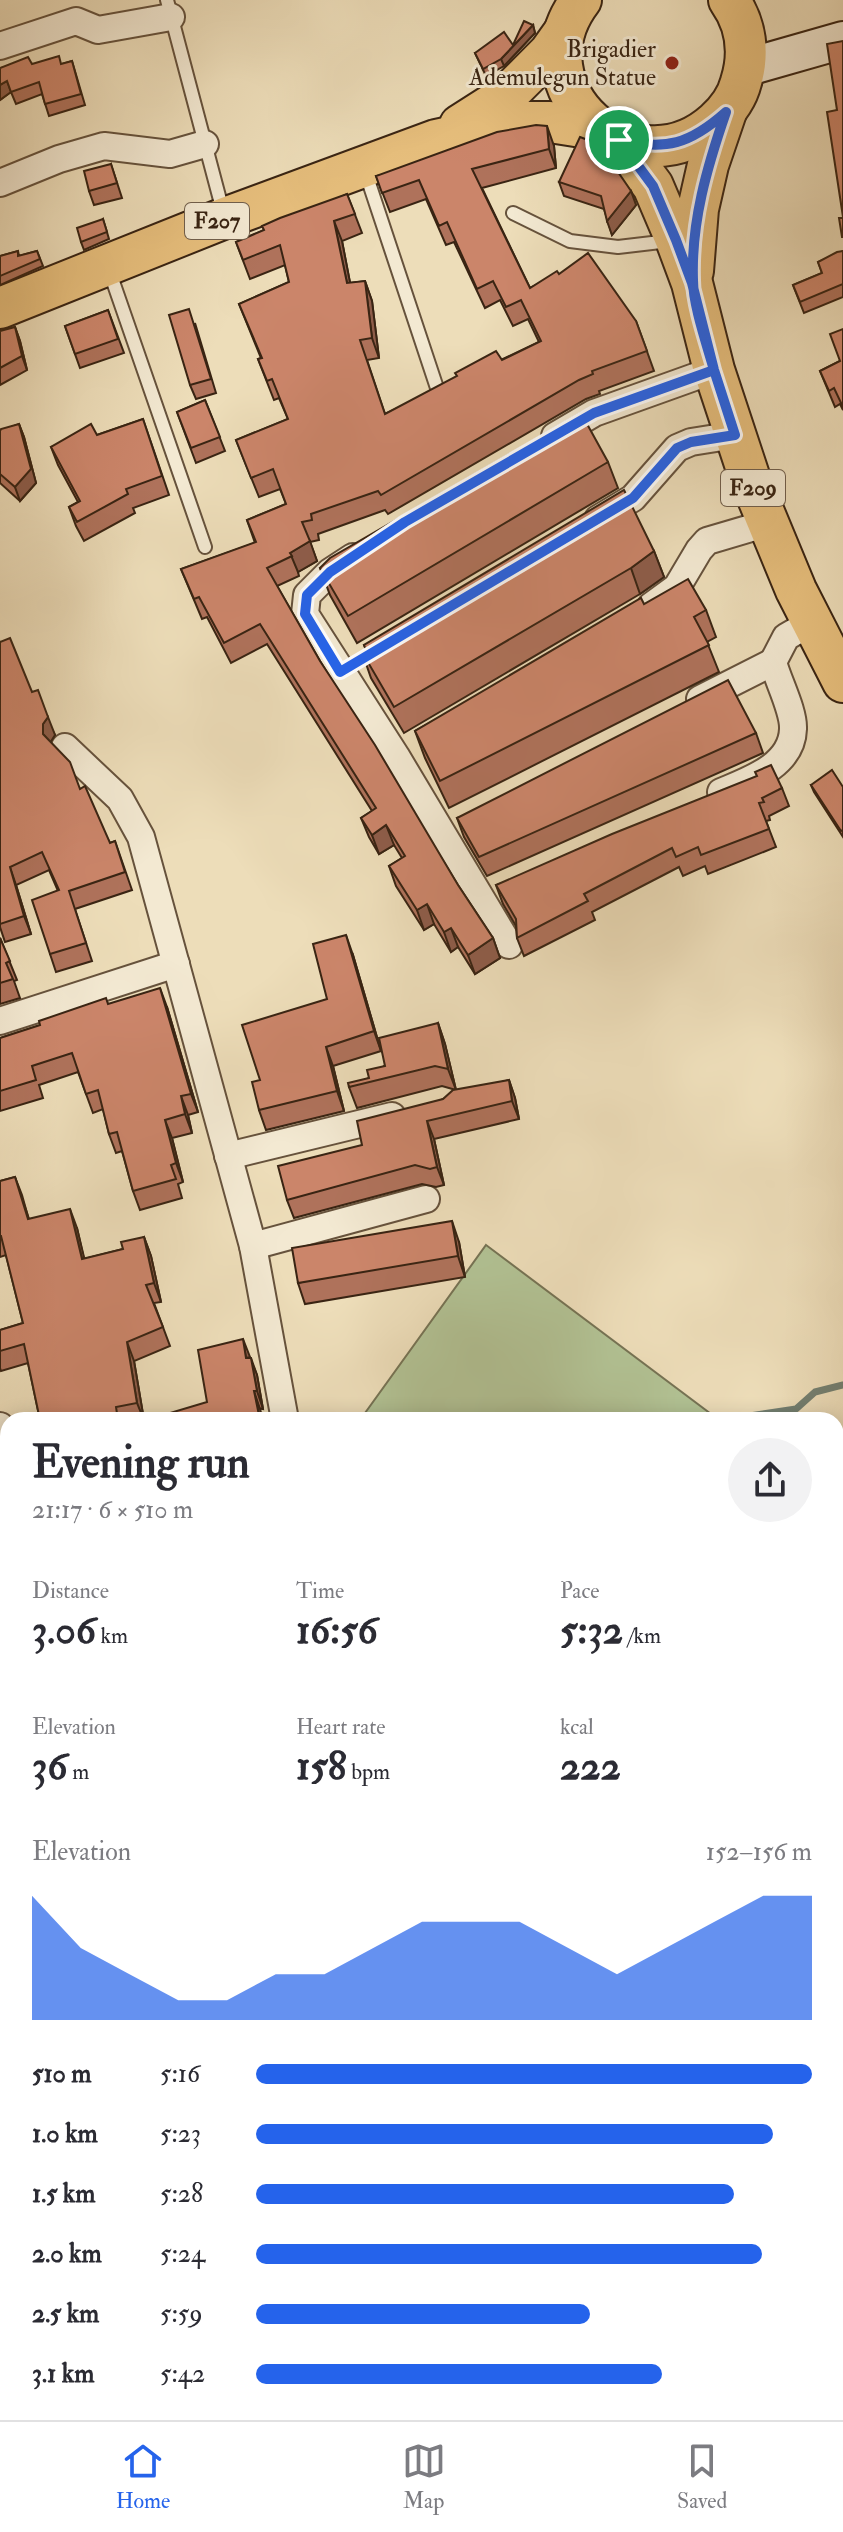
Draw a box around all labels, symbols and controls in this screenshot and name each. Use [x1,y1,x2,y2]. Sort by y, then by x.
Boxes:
place label: Brigadier Ademulegun Statue [468,34,656,93]
marker: Brigadier Ademulegun Statue [663,54,681,72]
pin [585,106,653,174]
icon: arrive [597,118,641,162]
road number: F207 [185,203,249,239]
road number: F209 [721,470,785,506]
text: Evening run [32,1436,250,1491]
button: share [728,1438,812,1522]
text: 21:17 · 6 × 510 m [32,1494,193,1526]
text: Distance [32,1577,109,1605]
text: Time [296,1577,344,1605]
text: Pace [560,1577,599,1605]
text: 3.06 [32,1605,96,1656]
text: 16:56 [296,1605,378,1656]
text: 5:32 [560,1605,623,1656]
text: km [96,1622,128,1650]
text: /km [623,1622,661,1650]
text: Elevation [32,1713,116,1741]
text: Heart rate [296,1713,386,1741]
text: kcal [560,1713,594,1741]
text: 36 [32,1741,68,1792]
text: 158 [296,1741,347,1792]
text: 222 [560,1741,621,1792]
text: m [68,1758,89,1786]
text: bpm [347,1758,390,1786]
text: Elevation [32,1836,131,1868]
text: 152–156 m [706,1836,812,1868]
text: 510 m [32,2058,92,2090]
text: 5:16 [160,2058,200,2090]
text: 1.0 km [32,2118,98,2150]
text: 5:23 [160,2118,201,2150]
text: 1.5 km [32,2178,95,2210]
text: 5:28 [160,2178,203,2210]
text: 2.0 km [32,2238,102,2270]
text: 5:24 [160,2238,205,2270]
text: 2.5 km [32,2298,99,2330]
text: 5:59 [160,2298,203,2330]
text: 3.1 km [32,2358,94,2390]
text: 5:42 [160,2358,205,2390]
tab: Home [116,2439,170,2515]
tab: Map [402,2439,446,2515]
tab: Saved [677,2439,727,2515]

